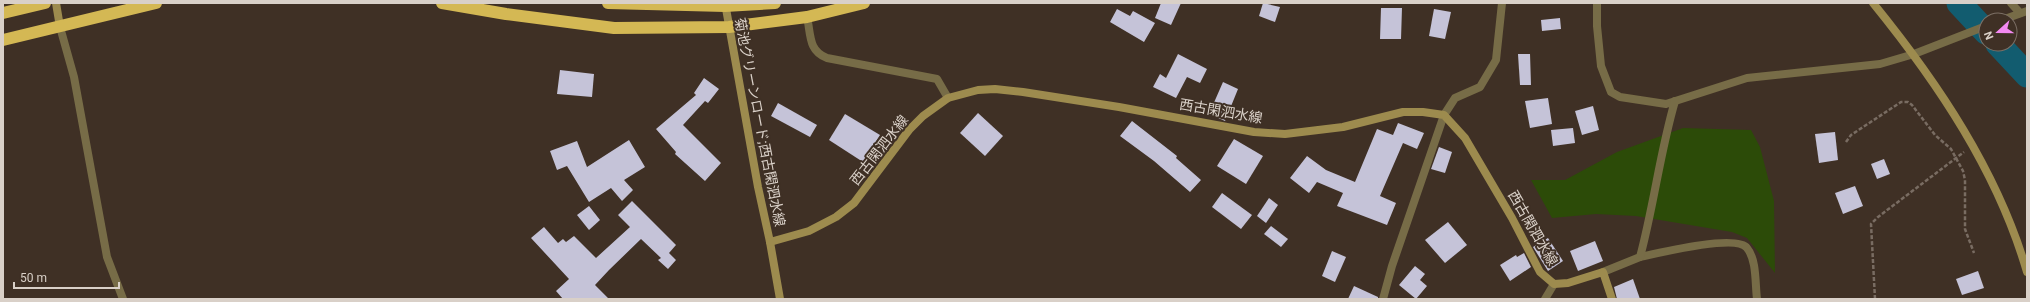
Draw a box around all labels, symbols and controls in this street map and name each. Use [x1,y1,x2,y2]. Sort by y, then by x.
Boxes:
north arrow [1978,12,2018,52]
street label: 菊池グリーンロード;西古閑泗水線 [732,16,788,228]
text: N [1982,29,1997,41]
street label: 西古閑泗水線 [1178,96,1264,126]
street label: 西古閑泗水線 [847,112,911,188]
street label: 西古閑泗水線 [1505,188,1561,268]
scale bar [14,264,119,290]
text: 50 m [20,271,47,285]

